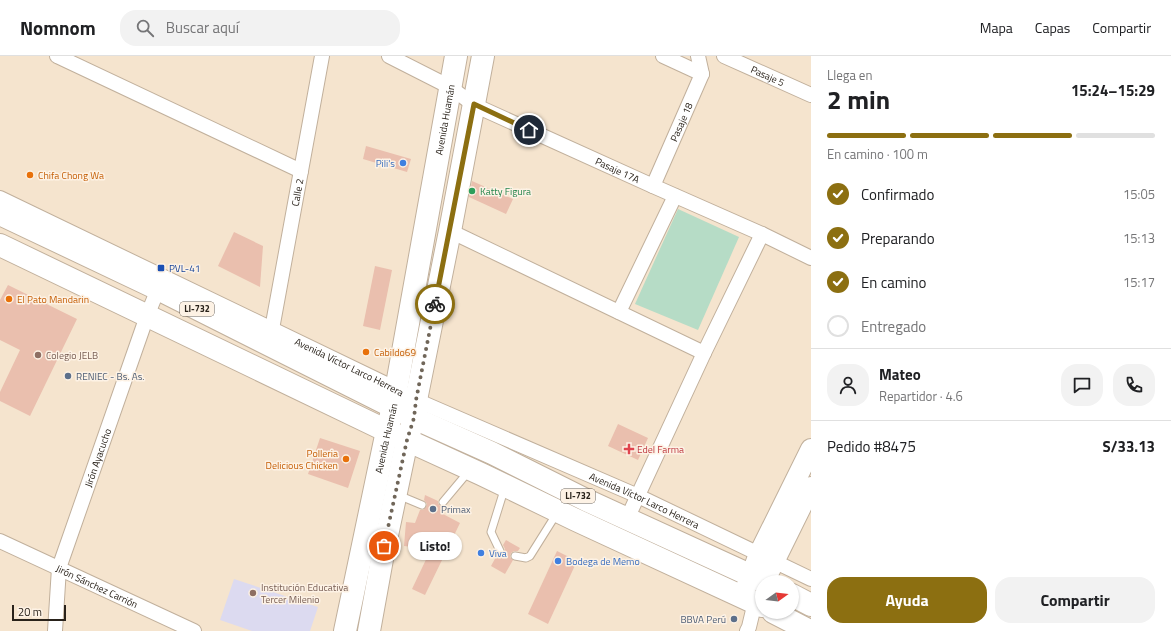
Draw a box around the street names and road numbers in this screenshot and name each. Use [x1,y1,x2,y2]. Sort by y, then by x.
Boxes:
street label: Pasaje 5 [748,62,787,90]
street label: Avenida Huamán [431,83,459,156]
street label: Pasaje 18 [666,100,697,144]
street label: Pasaje 17A [593,154,642,187]
street label: Calle 2 [288,177,307,207]
road number: LI-732 [180,302,214,316]
street label: Avenida Víctor Larco Herrera [292,334,406,400]
street label: Avenida Huamán [371,402,402,475]
street label: Jirón Ayacucho [81,426,115,489]
street label: Avenida Víctor Larco Herrera [587,469,702,532]
road number: LI-732 [561,489,595,503]
street label: Jirón Sánchez Carrión [53,561,140,612]

